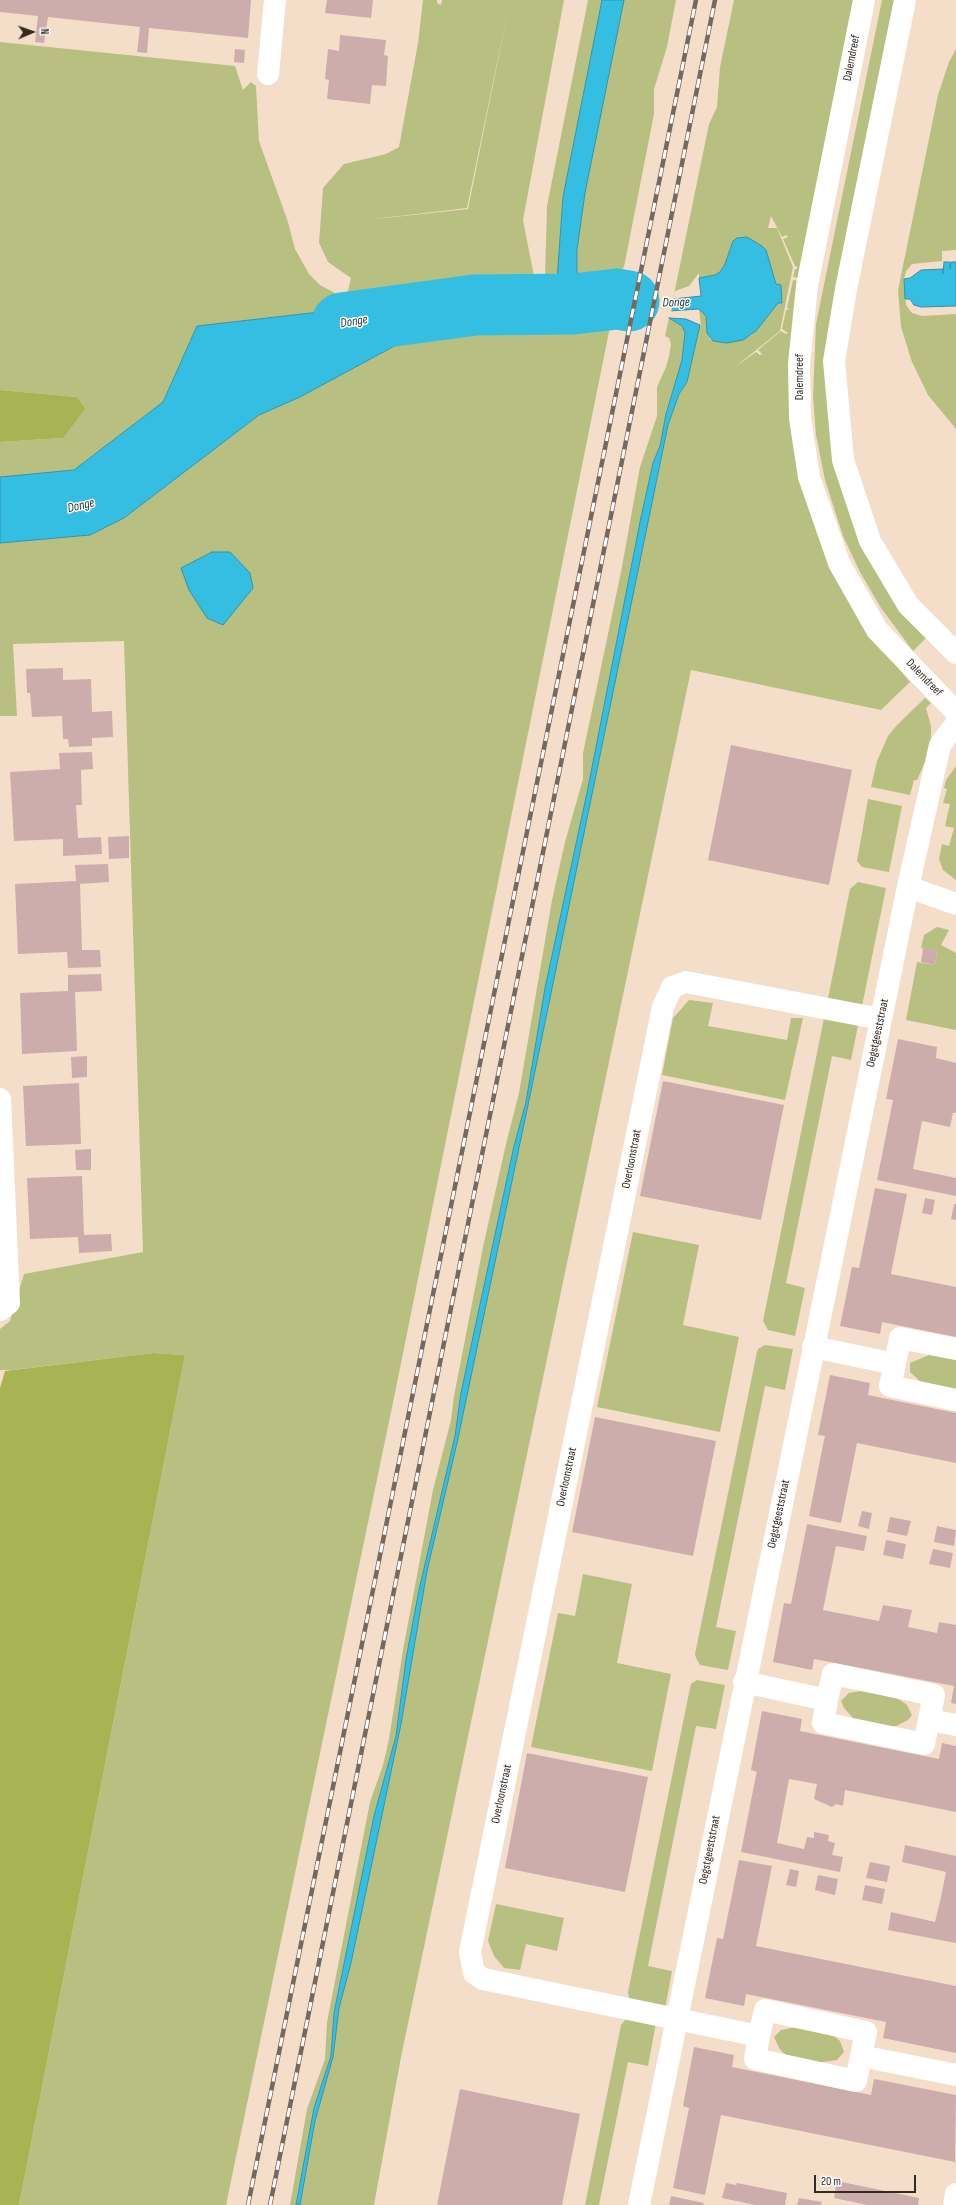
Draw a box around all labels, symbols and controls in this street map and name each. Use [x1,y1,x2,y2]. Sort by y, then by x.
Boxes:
north arrow [12,12,52,52]
text: N [38,28,51,35]
street label: Dalemdreef [840,34,864,82]
water label: Donge [662,295,690,311]
water label: Donge [339,312,369,332]
street label: Dalemdreef [793,354,807,400]
water label: Donge [66,495,96,517]
street label: Dalemdreef [903,656,945,700]
street label: Oegstgeeststraat [864,997,892,1069]
street label: Overloonstraat [619,1128,645,1190]
street label: Overloonstraat [554,1446,580,1508]
street label: Oegstgeeststraat [765,1478,793,1550]
street label: Overloonstraat [489,1763,515,1825]
street label: Oegstgeeststraat [696,1814,724,1886]
scale bar [816,2167,918,2193]
text: 20 m [821,2174,841,2189]

